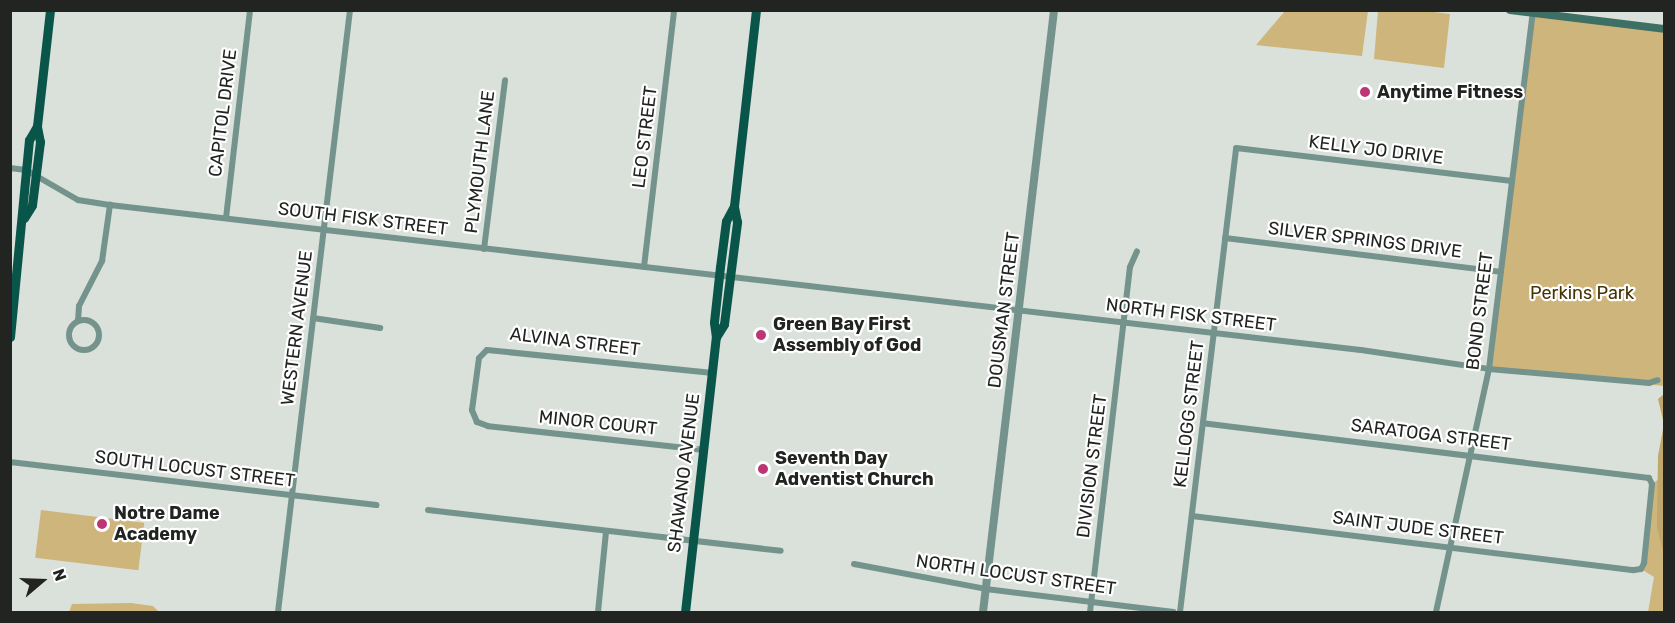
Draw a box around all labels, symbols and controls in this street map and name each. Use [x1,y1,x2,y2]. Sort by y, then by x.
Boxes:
street label: CAPITOL DRIVE [204,48,242,178]
place label: Anytime Fitness [1377,81,1523,103]
street label: LEO STREET [628,85,662,189]
marker: Anytime Fitness [1358,85,1372,99]
street label: PLYMOUTH LANE [461,89,499,235]
street label: KELLY JO DRIVE [1307,131,1445,169]
street label: SOUTH FISK STREET [277,198,449,240]
street label: SILVER SPRINGS DRIVE [1267,217,1463,263]
street label: DOUSMAN STREET [984,231,1024,389]
street label: WESTERN AVENUE [277,249,317,407]
street label: BOND STREET [1462,251,1498,371]
park label: Perkins Park [1530,282,1634,304]
street label: NORTH FISK STREET [1105,294,1277,336]
place label: Green Bay First Assembly of God [773,314,922,356]
street label: ALVINA STREET [508,323,642,361]
marker: Green Bay First Assembly of God [754,328,768,342]
street label: KELLOGG STREET [1169,339,1209,489]
street label: SHAWANO AVENUE [663,392,705,554]
street label: DIVISION STREET [1072,393,1112,539]
street label: MINOR COURT [538,406,658,440]
street label: SARATOGA STREET [1349,414,1513,456]
street label: SOUTH LOCUST STREET [94,446,296,492]
place label: Seventh Day Adventist Church [775,448,934,490]
marker: Seventh Day Adventist Church [756,462,770,476]
place label: Notre Dame Academy [114,503,220,546]
street label: SAINT JUDE STREET [1331,507,1505,549]
marker: Notre Dame Academy [95,517,109,531]
street label: NORTH LOCUST STREET [914,550,1118,600]
north arrow [12,551,72,611]
text: N [49,566,70,584]

